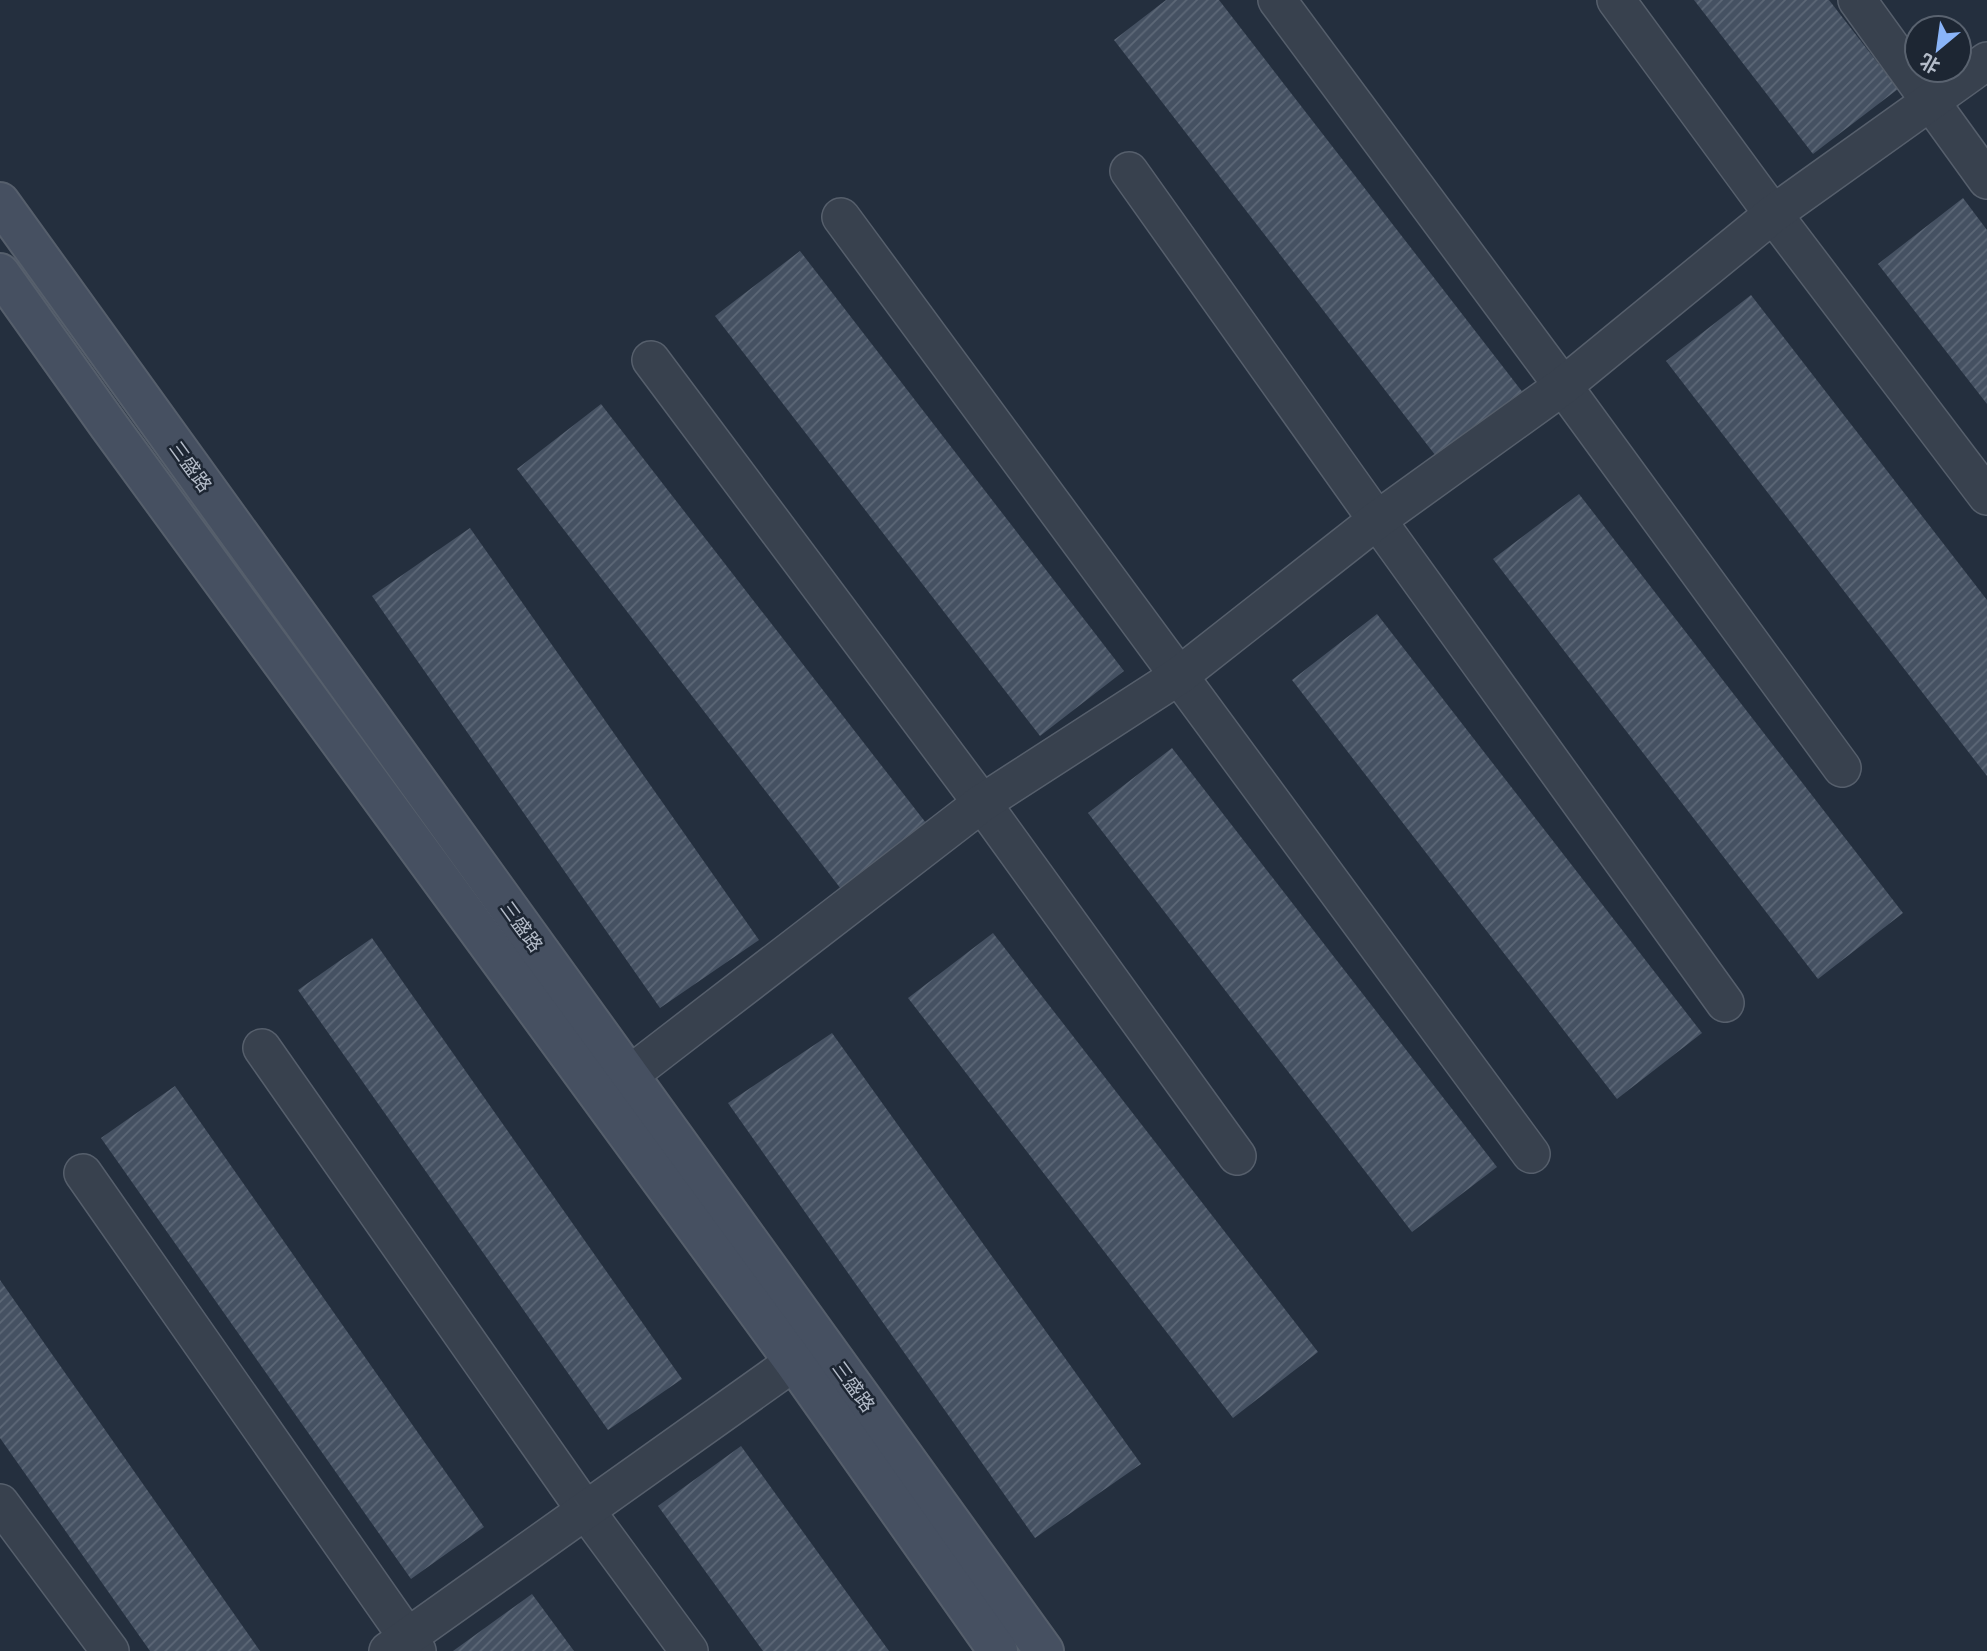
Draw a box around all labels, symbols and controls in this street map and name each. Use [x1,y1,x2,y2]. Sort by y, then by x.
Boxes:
north arrow [1903,14,1973,84]
text: 北 [1917,49,1944,77]
street label: 三盛路 [164,437,216,497]
street label: 三盛路 [495,897,547,957]
street label: 三盛路 [827,1357,879,1417]

